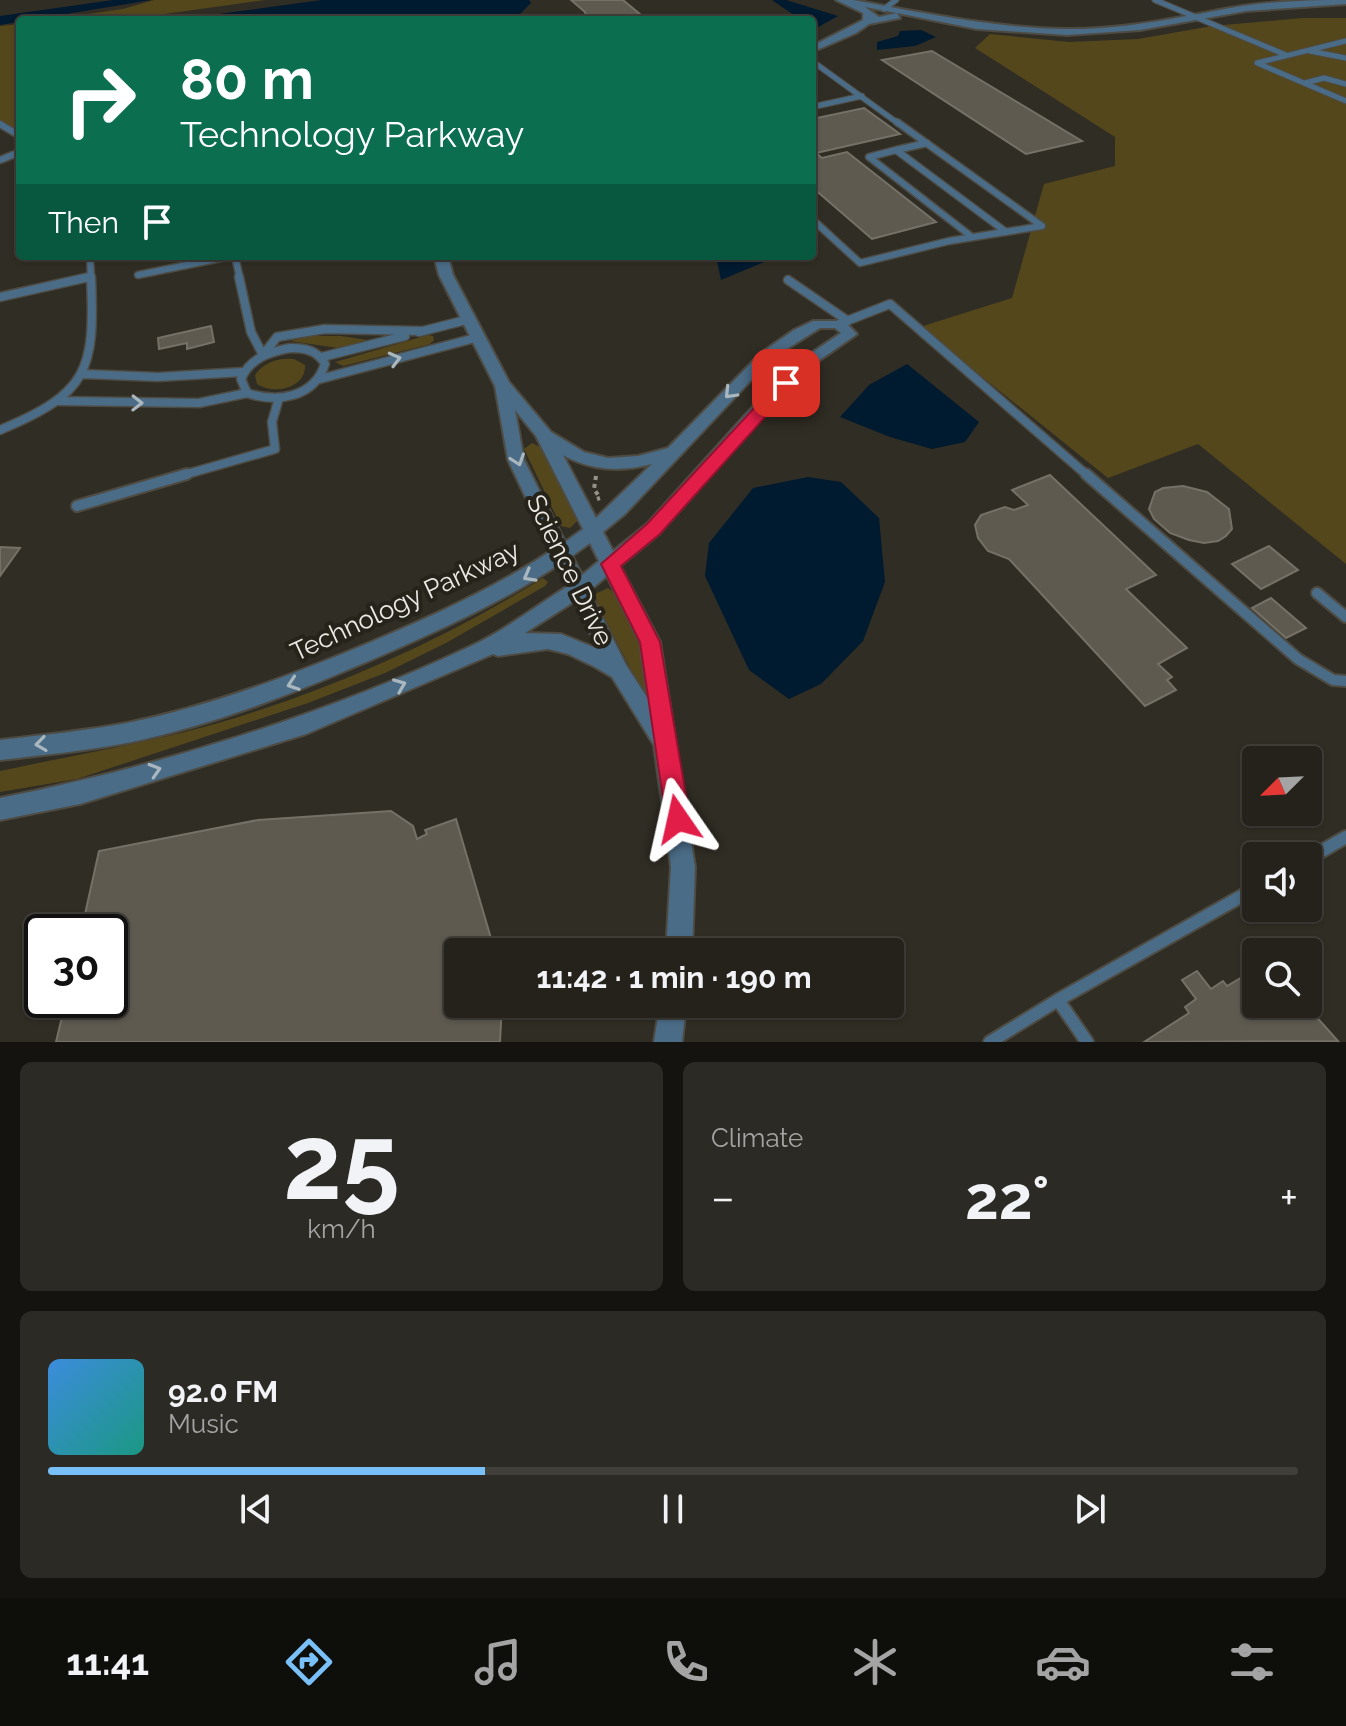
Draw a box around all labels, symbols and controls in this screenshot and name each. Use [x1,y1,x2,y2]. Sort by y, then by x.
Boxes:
text: 80 m [180,46,314,112]
icon: right [48,48,152,152]
text: Technology Parkway [180,113,524,155]
icon: arrive [135,200,179,244]
text: Then [48,205,119,240]
pin [752,349,820,417]
one-way arrow [388,351,402,368]
icon: arrive [764,361,808,405]
one-way arrow [726,384,740,399]
one-way arrow [131,394,144,411]
one-way arrow [508,452,524,466]
street label: Science Drive [521,490,619,650]
street label: Technology Parkway [286,535,524,667]
one-way arrow [523,566,538,581]
one-way arrow [287,674,301,690]
one-way arrow [392,678,406,695]
one-way arrow [34,735,48,752]
north arrow [1242,746,1322,826]
map controls [1242,746,1322,1018]
one-way arrow [147,763,161,779]
position arrow [636,777,720,861]
button: sound [1242,842,1322,922]
speed limit sign: 30 [24,914,128,1018]
button: search [1242,938,1322,1018]
text: 11:42 · 1 min · 190 m [536,960,812,995]
text: 25 [283,1101,400,1223]
text: Climate [711,1123,803,1153]
text: 22° [965,1163,1049,1233]
text: − [711,1172,735,1223]
text: + [1280,1172,1298,1223]
text: km/h [307,1214,376,1244]
text: 92.0 FM [168,1374,278,1409]
text: Music [168,1409,239,1439]
icon: previous [234,1487,278,1531]
icon: pause [651,1487,695,1531]
icon: next [1068,1487,1112,1531]
icon: directions [281,1634,337,1690]
icon: music [470,1634,526,1690]
icon: phone [658,1634,714,1690]
icon: climate [847,1634,903,1690]
icon: car [1035,1634,1091,1690]
icon: filters [1224,1634,1280,1690]
text: 11:41 [66,1641,149,1683]

